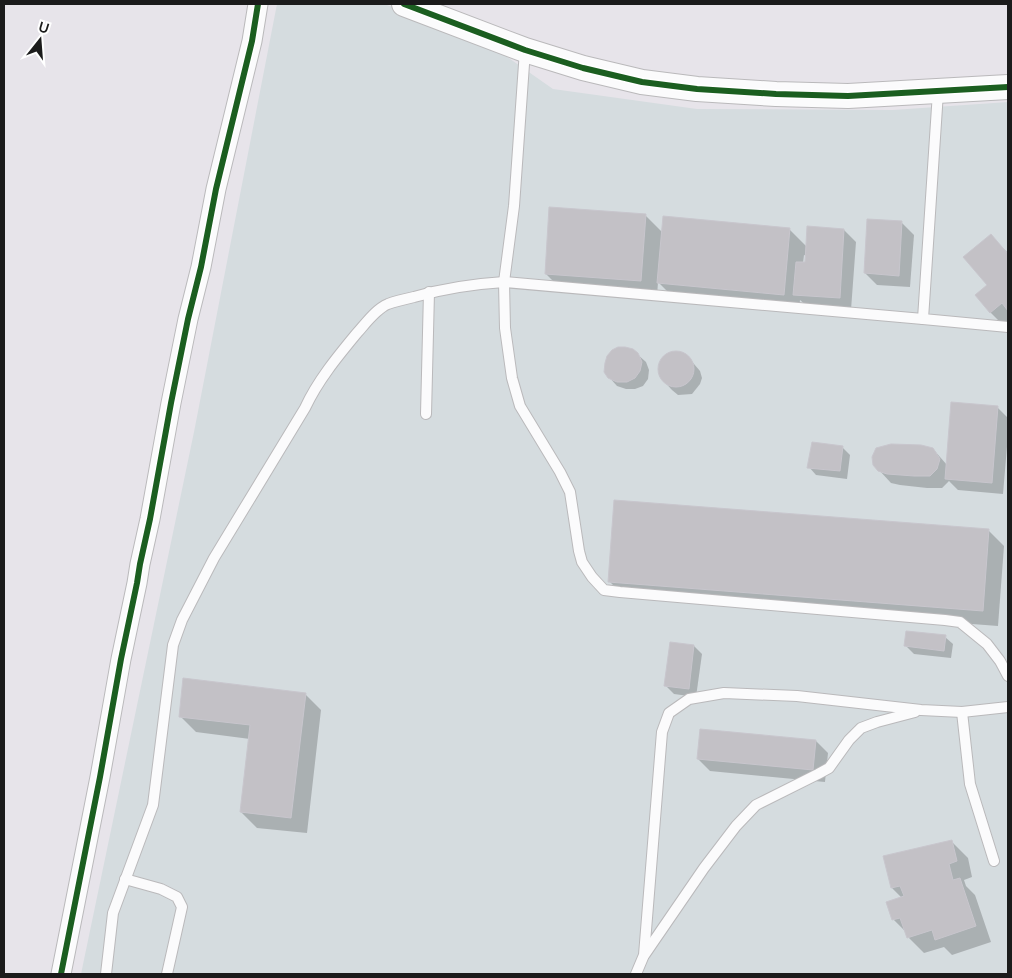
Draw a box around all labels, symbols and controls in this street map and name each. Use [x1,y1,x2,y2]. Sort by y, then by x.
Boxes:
north arrow [15,15,65,65]
text: U [36,17,51,39]

